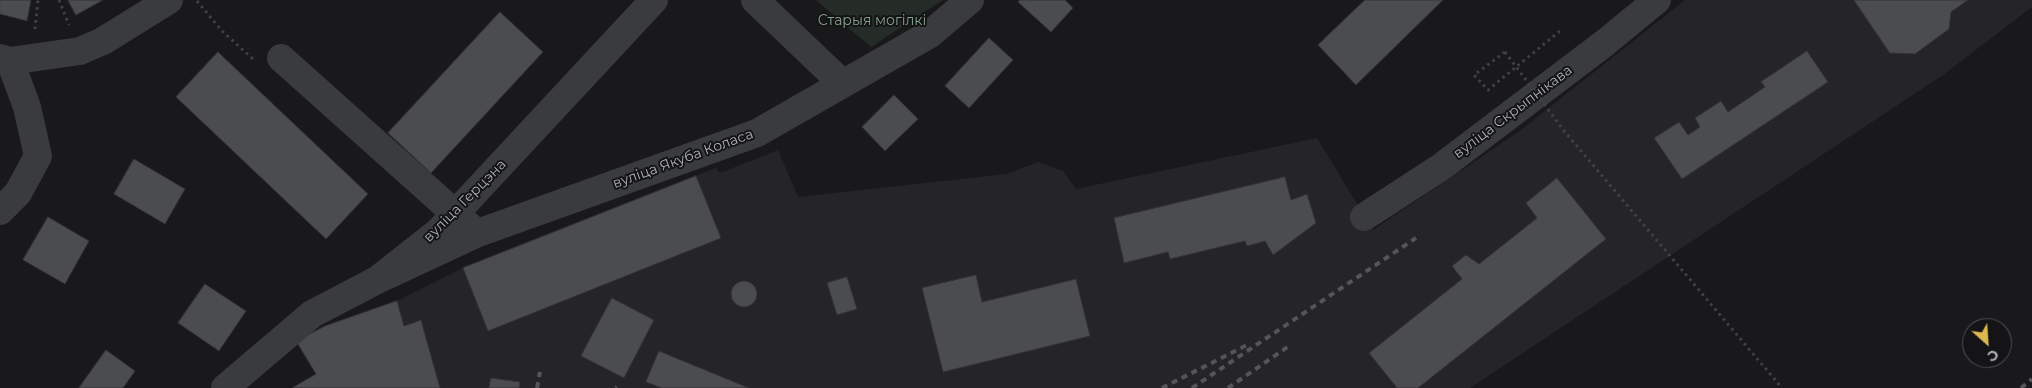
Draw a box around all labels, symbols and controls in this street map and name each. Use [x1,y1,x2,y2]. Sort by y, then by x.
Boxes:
park label: Старыя могілкі [818,13,926,29]
street label: вуліца Скрыпнікава [1450,62,1576,162]
street label: вуліца Якуба Коласа [610,126,756,192]
street label: вуліца Герцэна [420,156,510,246]
north arrow [1962,318,2012,368]
text: С [1985,345,2002,366]

